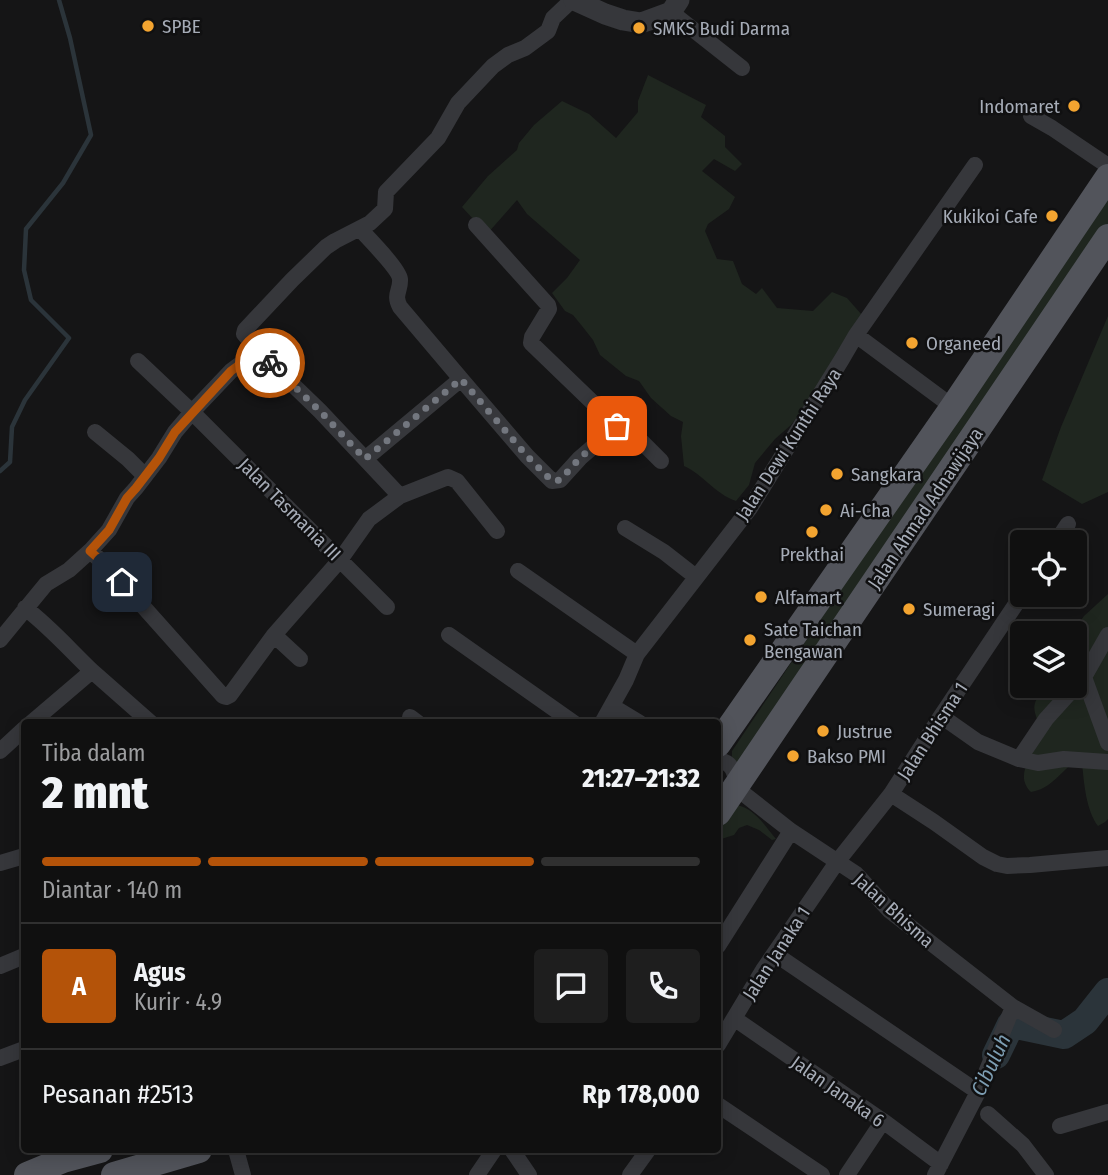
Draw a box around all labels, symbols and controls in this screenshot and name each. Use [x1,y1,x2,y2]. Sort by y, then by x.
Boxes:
place label: SPBE [162,15,201,38]
place label: SMKS Budi Darma [653,17,790,40]
marker: SPBE [140,18,156,34]
marker: SMKS Budi Darma [631,20,647,36]
place label: Indomaret [979,95,1061,118]
marker: Indomaret [1066,98,1082,114]
place label: Kukikoi Cafe [943,205,1038,228]
marker: Kukikoi Cafe [1044,208,1060,224]
courier [235,328,305,398]
place label: Organeed [926,332,1001,355]
marker: Organeed [904,335,920,351]
icon: bike [251,344,289,382]
street label: Jalan Dewi Kunthi Raya [731,364,846,525]
pin [587,396,647,456]
icon: bag [598,407,636,445]
street label: Jalan Ahmad Adnawijaya [863,423,988,593]
street label: Jalan Tasmania III [234,453,346,565]
place label: Sangkara [851,463,922,486]
marker: Sangkara [829,466,845,482]
place label: Ai-Cha [840,499,891,522]
marker: Ai-Cha [818,502,834,518]
marker: Prekthai [804,524,820,540]
map controls [1010,530,1087,698]
button: locate [1010,530,1087,607]
place label: Prekthai [780,543,844,566]
pin [92,552,152,612]
icon: home [103,563,141,601]
place label: Alfamart [775,586,842,609]
marker: Alfamart [753,589,769,605]
place label: Sumeragi [923,598,995,621]
marker: Sumeragi [901,601,917,617]
place label: Sate Taichan Bengawan [764,618,862,663]
button: layers [1010,621,1087,698]
marker: Sate Taichan Bengawan [742,632,758,648]
street label: Jalan Bhisma 1 [892,678,973,785]
place label: Justrue [837,720,892,743]
marker: Justrue [815,723,831,739]
text: Tiba dalam [42,739,145,767]
place label: Bakso PMI [807,745,886,768]
marker: Bakso PMI [785,748,801,764]
text: 21:27–21:32 [582,763,700,794]
text: 2 mnt [42,765,148,820]
street label: Jalan Bhisma [849,868,939,952]
text: Diantar · 140 m [42,876,182,904]
street label: Jalan Janaka 1 [738,902,815,1004]
button: chat [534,949,608,1023]
button: phone [626,949,700,1023]
text: Agus [134,957,186,988]
text: A [72,971,86,1002]
text: Kurir · 4.9 [134,988,222,1016]
water label: Cibuluh [965,1030,1017,1100]
street label: Jalan Janaka 6 [787,1051,889,1132]
text: Pesanan #2513 [42,1079,194,1110]
text: Rp 178,000 [582,1079,700,1110]

